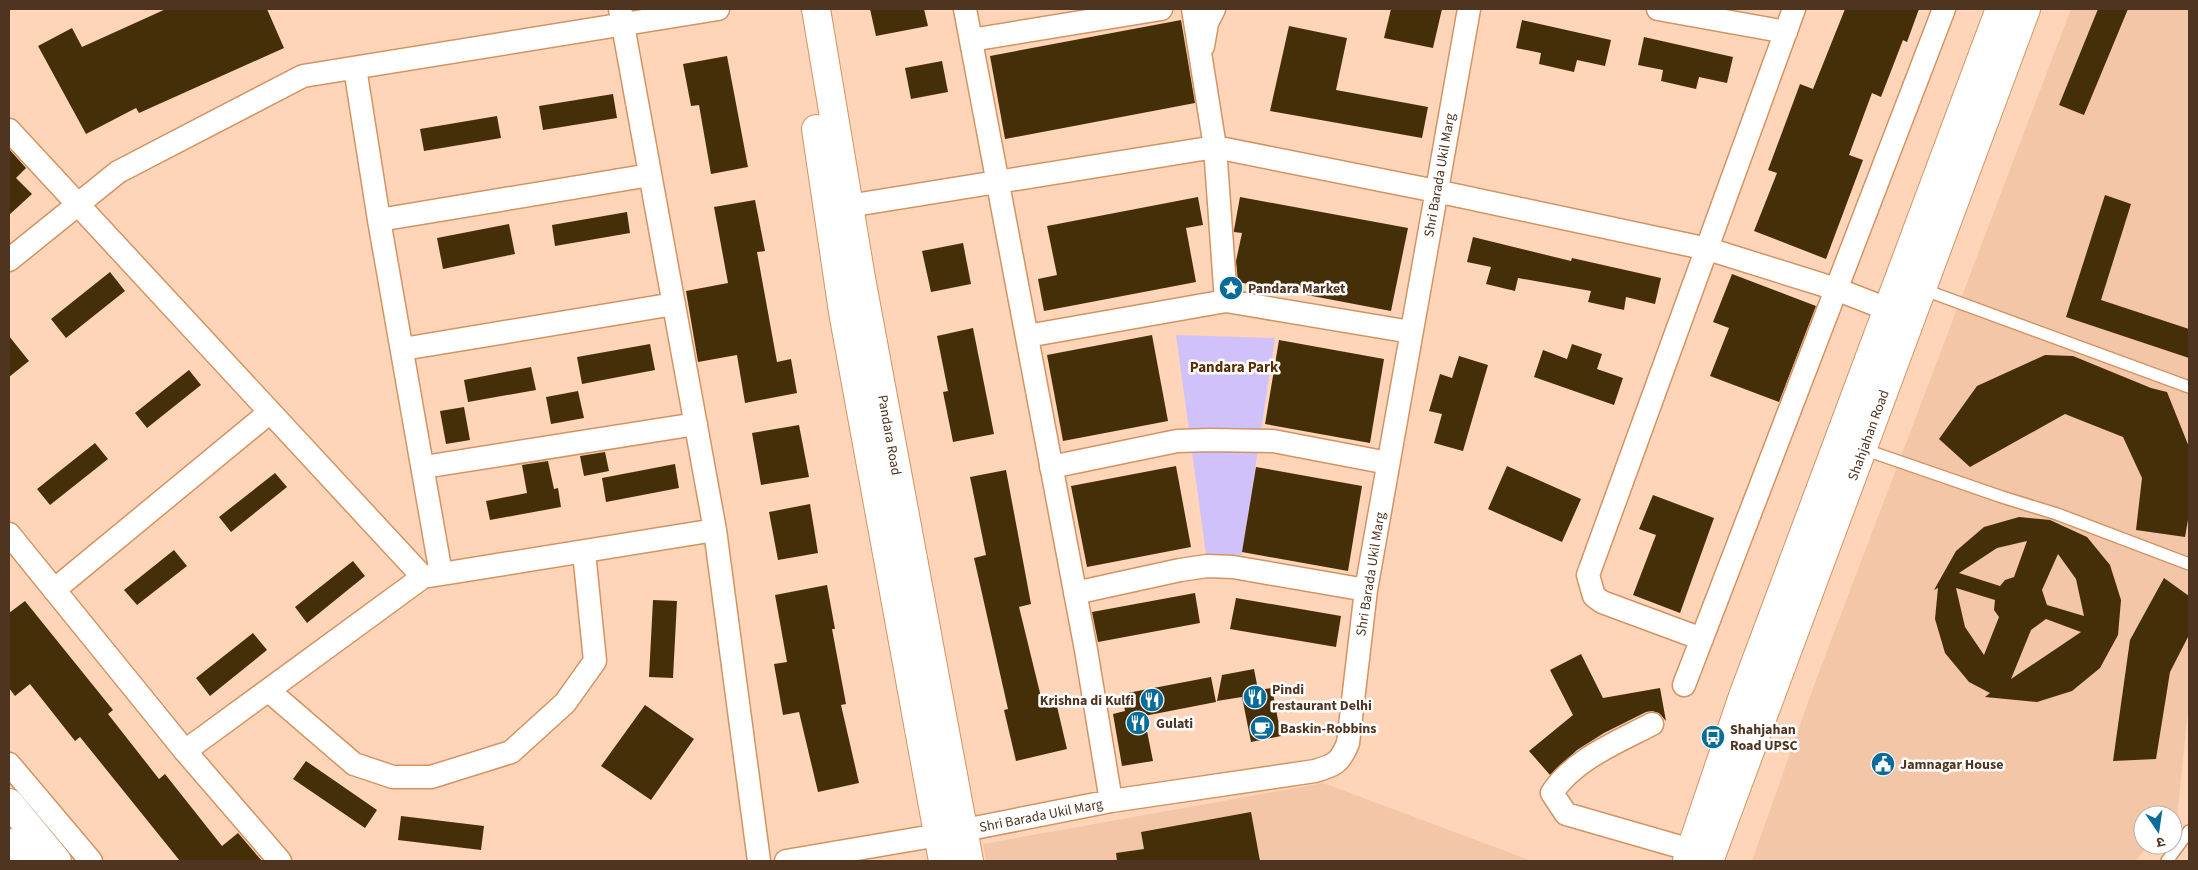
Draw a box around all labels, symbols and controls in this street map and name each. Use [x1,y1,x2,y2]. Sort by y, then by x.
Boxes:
street label: Shri Barada Ukil Marg [1419,112,1461,239]
place icon: Pandara Market [1218,275,1244,301]
place label: Pandara Market [1248,279,1346,299]
district label: Pandara Park [1190,357,1279,378]
street label: Shahjahan Road [1843,387,1895,484]
street label: Pandara Road [872,393,906,477]
street label: Shri Barada Ukil Marg [1351,511,1391,638]
place label: Pindi restaurant Delhi [1272,680,1372,716]
restaurant icon: Pindi restaurant Delhi [1242,684,1268,710]
restaurant icon: Krishna di Kulfi [1139,687,1165,713]
place label: Krishna di Kulfi [1040,691,1134,711]
restaurant icon: Gulati [1125,710,1151,736]
place label: Gulati [1156,714,1193,734]
cafe icon: Baskin-Robbins [1249,715,1275,741]
place label: Baskin-Robbins [1280,719,1377,739]
place label: Shahjahan Road UPSC [1730,720,1798,756]
bus stop icon: Shahjahan Road UPSC [1700,724,1726,750]
public building icon: Jamnagar House [1870,751,1896,777]
place label: Jamnagar House [1900,755,2003,775]
street label: Shri Barada Ukil Marg [978,794,1105,838]
north arrow [2133,805,2183,855]
text: उ [2154,831,2167,853]

